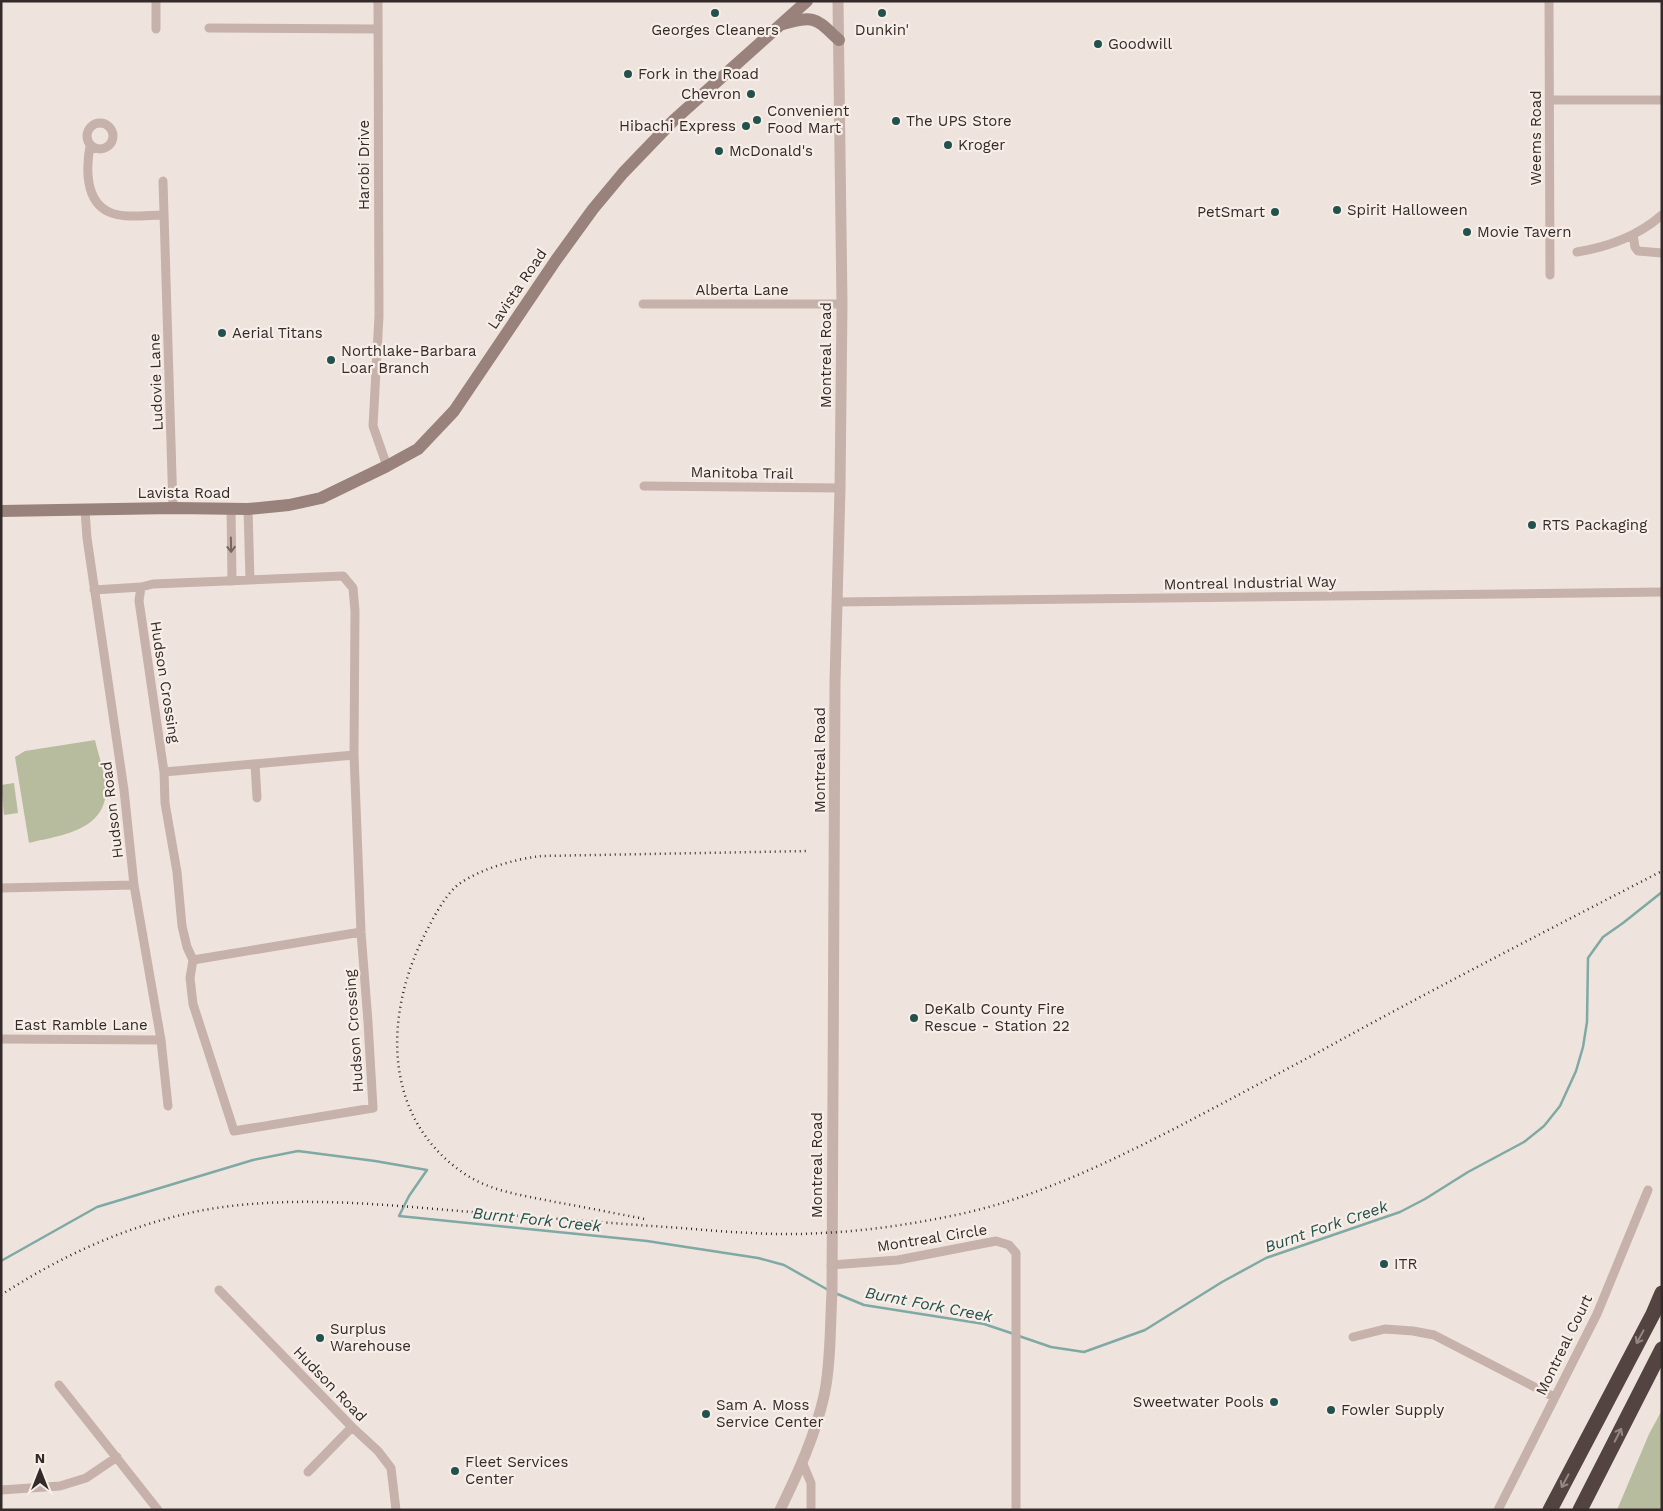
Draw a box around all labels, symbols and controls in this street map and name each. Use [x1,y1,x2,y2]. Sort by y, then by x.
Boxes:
marker: Georges Cleaners [709,7,721,19]
marker: Dunkin' [876,7,888,19]
place label: Georges Cleaners [651,21,779,39]
place label: Dunkin' [855,21,909,39]
place label: Goodwill [1108,35,1172,53]
marker: Goodwill [1092,38,1104,50]
place label: Fork in the Road [638,65,759,83]
marker: Fork in the Road [622,68,634,80]
place label: Chevron [681,85,741,103]
marker: Chevron [745,88,757,100]
street label: Weems Road [1527,90,1545,186]
place label: Convenient Food Mart [767,102,850,137]
place label: The UPS Store [906,112,1012,130]
marker: Convenient Food Mart [751,114,763,126]
marker: The UPS Store [890,115,902,127]
place label: Hibachi Express [619,117,736,135]
street label: Harobi Drive [355,120,373,210]
marker: Hibachi Express [740,120,752,132]
place label: Kroger [958,136,1005,154]
marker: Kroger [942,139,954,151]
place label: McDonald's [729,142,813,160]
marker: McDonald's [713,145,725,157]
place label: Spirit Halloween [1347,201,1468,219]
place label: PetSmart [1197,203,1266,221]
marker: Spirit Halloween [1331,204,1343,216]
marker: PetSmart [1269,206,1281,218]
place label: Movie Tavern [1477,223,1572,241]
marker: Movie Tavern [1461,226,1473,238]
street label: Lavista Road [484,245,550,333]
street label: Alberta Lane [695,281,789,299]
street label: Montreal Road [817,302,835,408]
place label: Aerial Titans [232,324,323,342]
marker: Aerial Titans [216,327,228,339]
street label: Ludovie Lane [145,333,167,431]
place label: Northlake-Barbara Loar Branch [341,342,477,377]
marker: Northlake-Barbara Loar Branch [325,354,337,366]
street label: Manitoba Trail [690,463,794,483]
street label: Lavista Road [137,484,231,502]
place label: RTS Packaging [1542,516,1647,534]
marker: RTS Packaging [1526,519,1538,531]
one-way arrow [226,536,236,552]
street label: Montreal Industrial Way [1163,572,1337,594]
street label: Hudson Crossing [146,620,184,744]
street label: Montreal Road [811,707,829,813]
street label: Hudson Road [97,761,127,859]
street label: Hudson Crossing [341,969,367,1093]
place label: DeKalb County Fire Rescue - Station 22 [924,1000,1070,1035]
marker: DeKalb County Fire Rescue - Station 22 [908,1012,920,1024]
street label: East Ramble Lane [14,1016,148,1034]
street label: Montreal Road [808,1112,826,1218]
water label: Burnt Fork Creek [1262,1196,1391,1256]
water label: Burnt Fork Creek [472,1203,603,1236]
street label: Montreal Circle [876,1220,988,1256]
place label: ITR [1394,1255,1418,1273]
marker: ITR [1378,1258,1390,1270]
water label: Burnt Fork Creek [864,1283,995,1326]
street label: Montreal Court [1532,1291,1596,1398]
place label: Surplus Warehouse [330,1320,411,1355]
one-way arrow [1635,1329,1644,1344]
marker: Surplus Warehouse [314,1332,326,1344]
street label: Hudson Road [290,1343,370,1425]
place label: Sweetwater Pools [1133,1393,1264,1411]
place label: Sam A. Moss Service Center [716,1396,824,1431]
marker: Sweetwater Pools [1268,1396,1280,1408]
place label: Fowler Supply [1341,1401,1445,1419]
marker: Fowler Supply [1325,1404,1337,1416]
marker: Sam A. Moss Service Center [700,1408,712,1420]
one-way arrow [1614,1428,1623,1443]
north arrow [15,1446,65,1496]
text: N [35,1450,45,1466]
place label: Fleet Services Center [465,1453,568,1488]
marker: Fleet Services Center [449,1465,461,1477]
one-way arrow [1560,1473,1569,1488]

